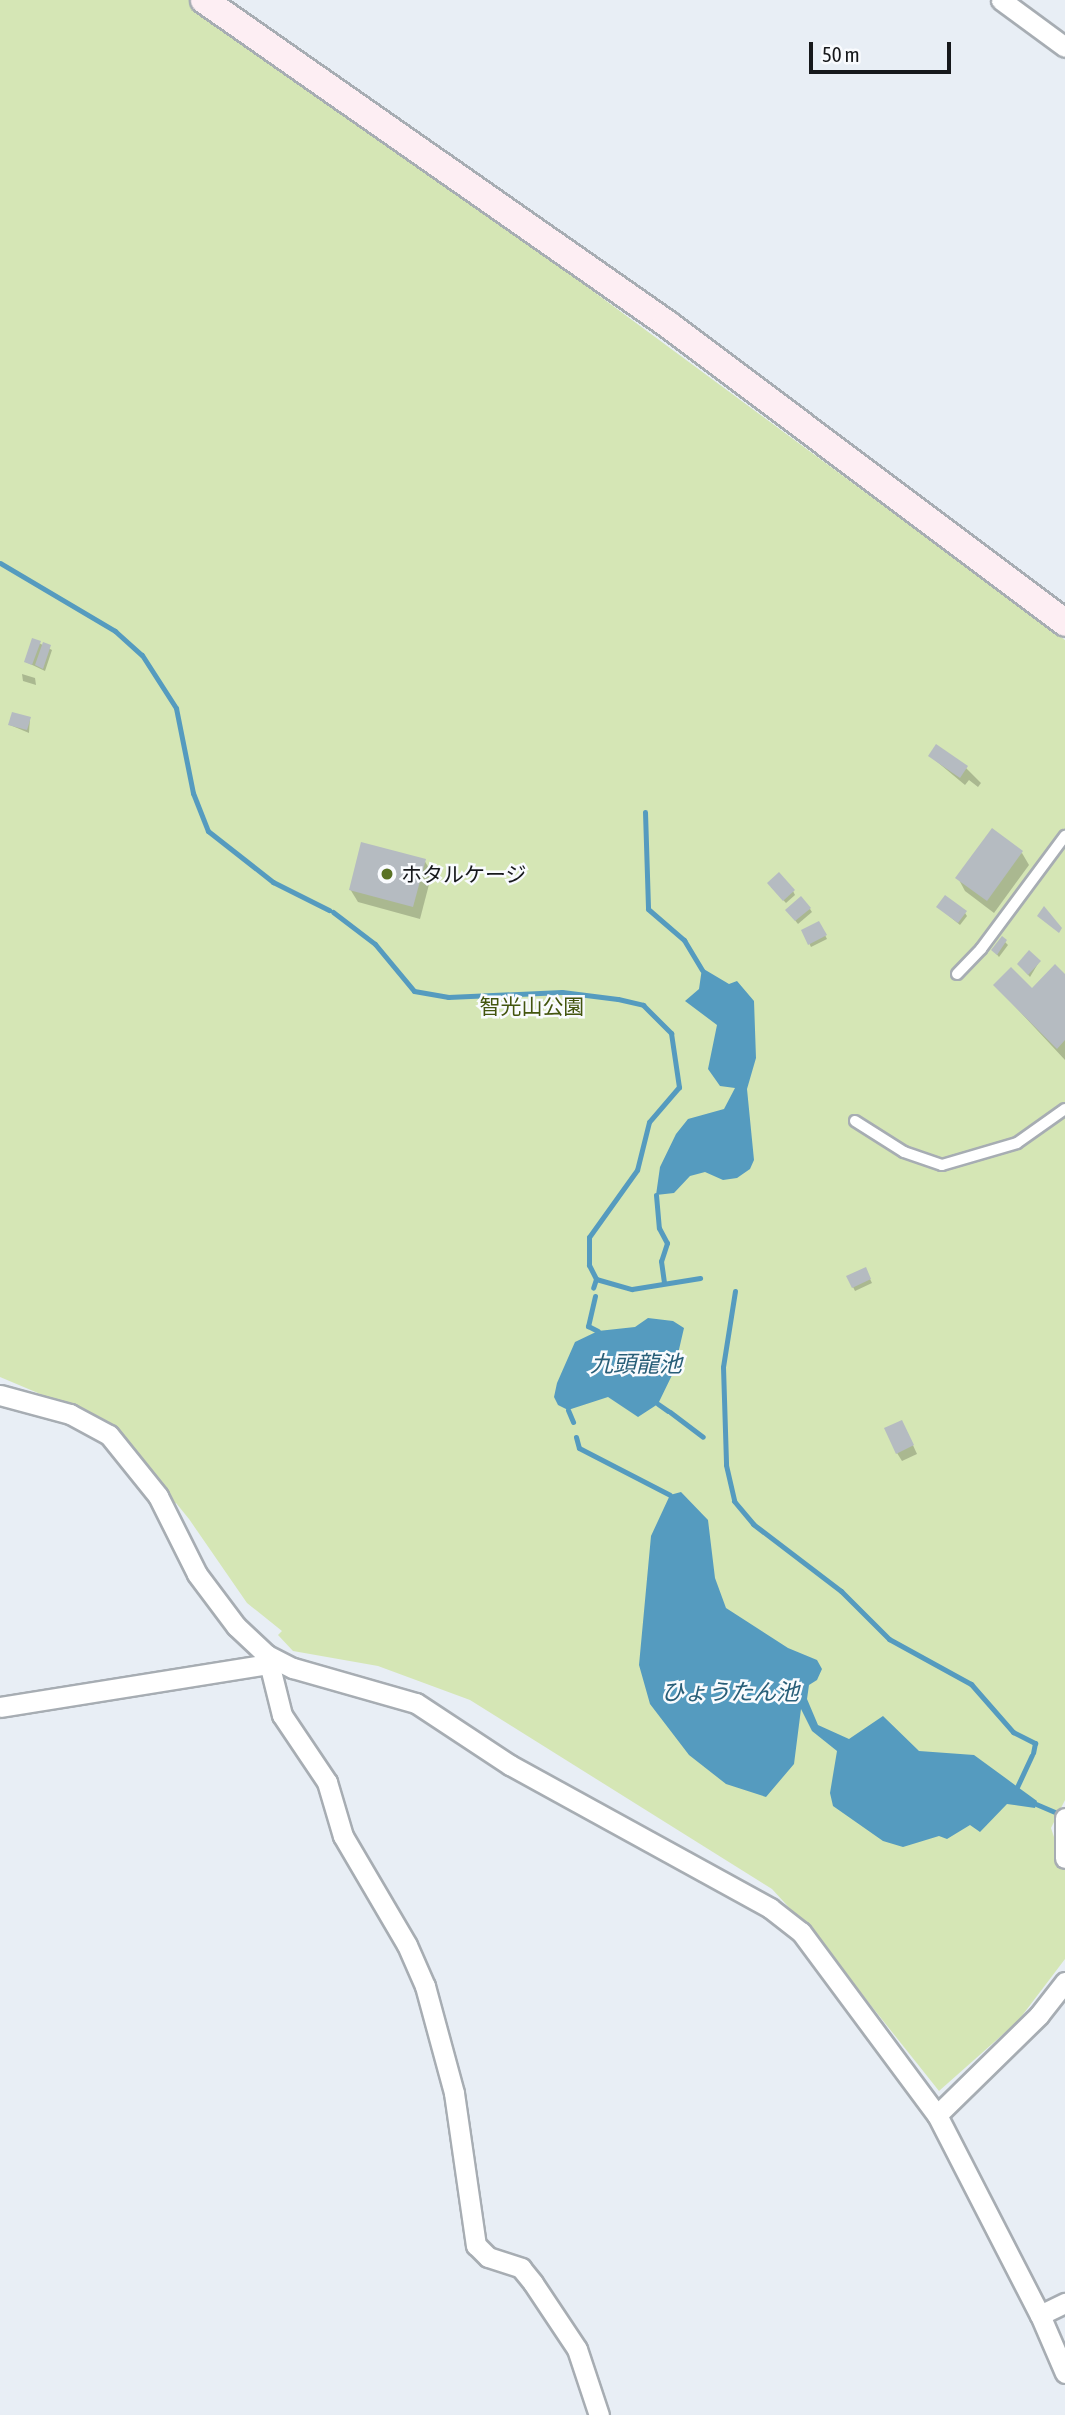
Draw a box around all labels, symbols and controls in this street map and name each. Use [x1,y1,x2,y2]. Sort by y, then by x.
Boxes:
scale bar [813,28,955,72]
text: 50 m [822,42,860,66]
place label: ホタルケージ [401,861,527,887]
marker: ホタルケージ [379,866,395,882]
park label: 智光山公園 [480,993,584,1019]
water label: 九頭龍池 [590,1350,682,1378]
water label: ひょうたん池 [661,1678,799,1706]

